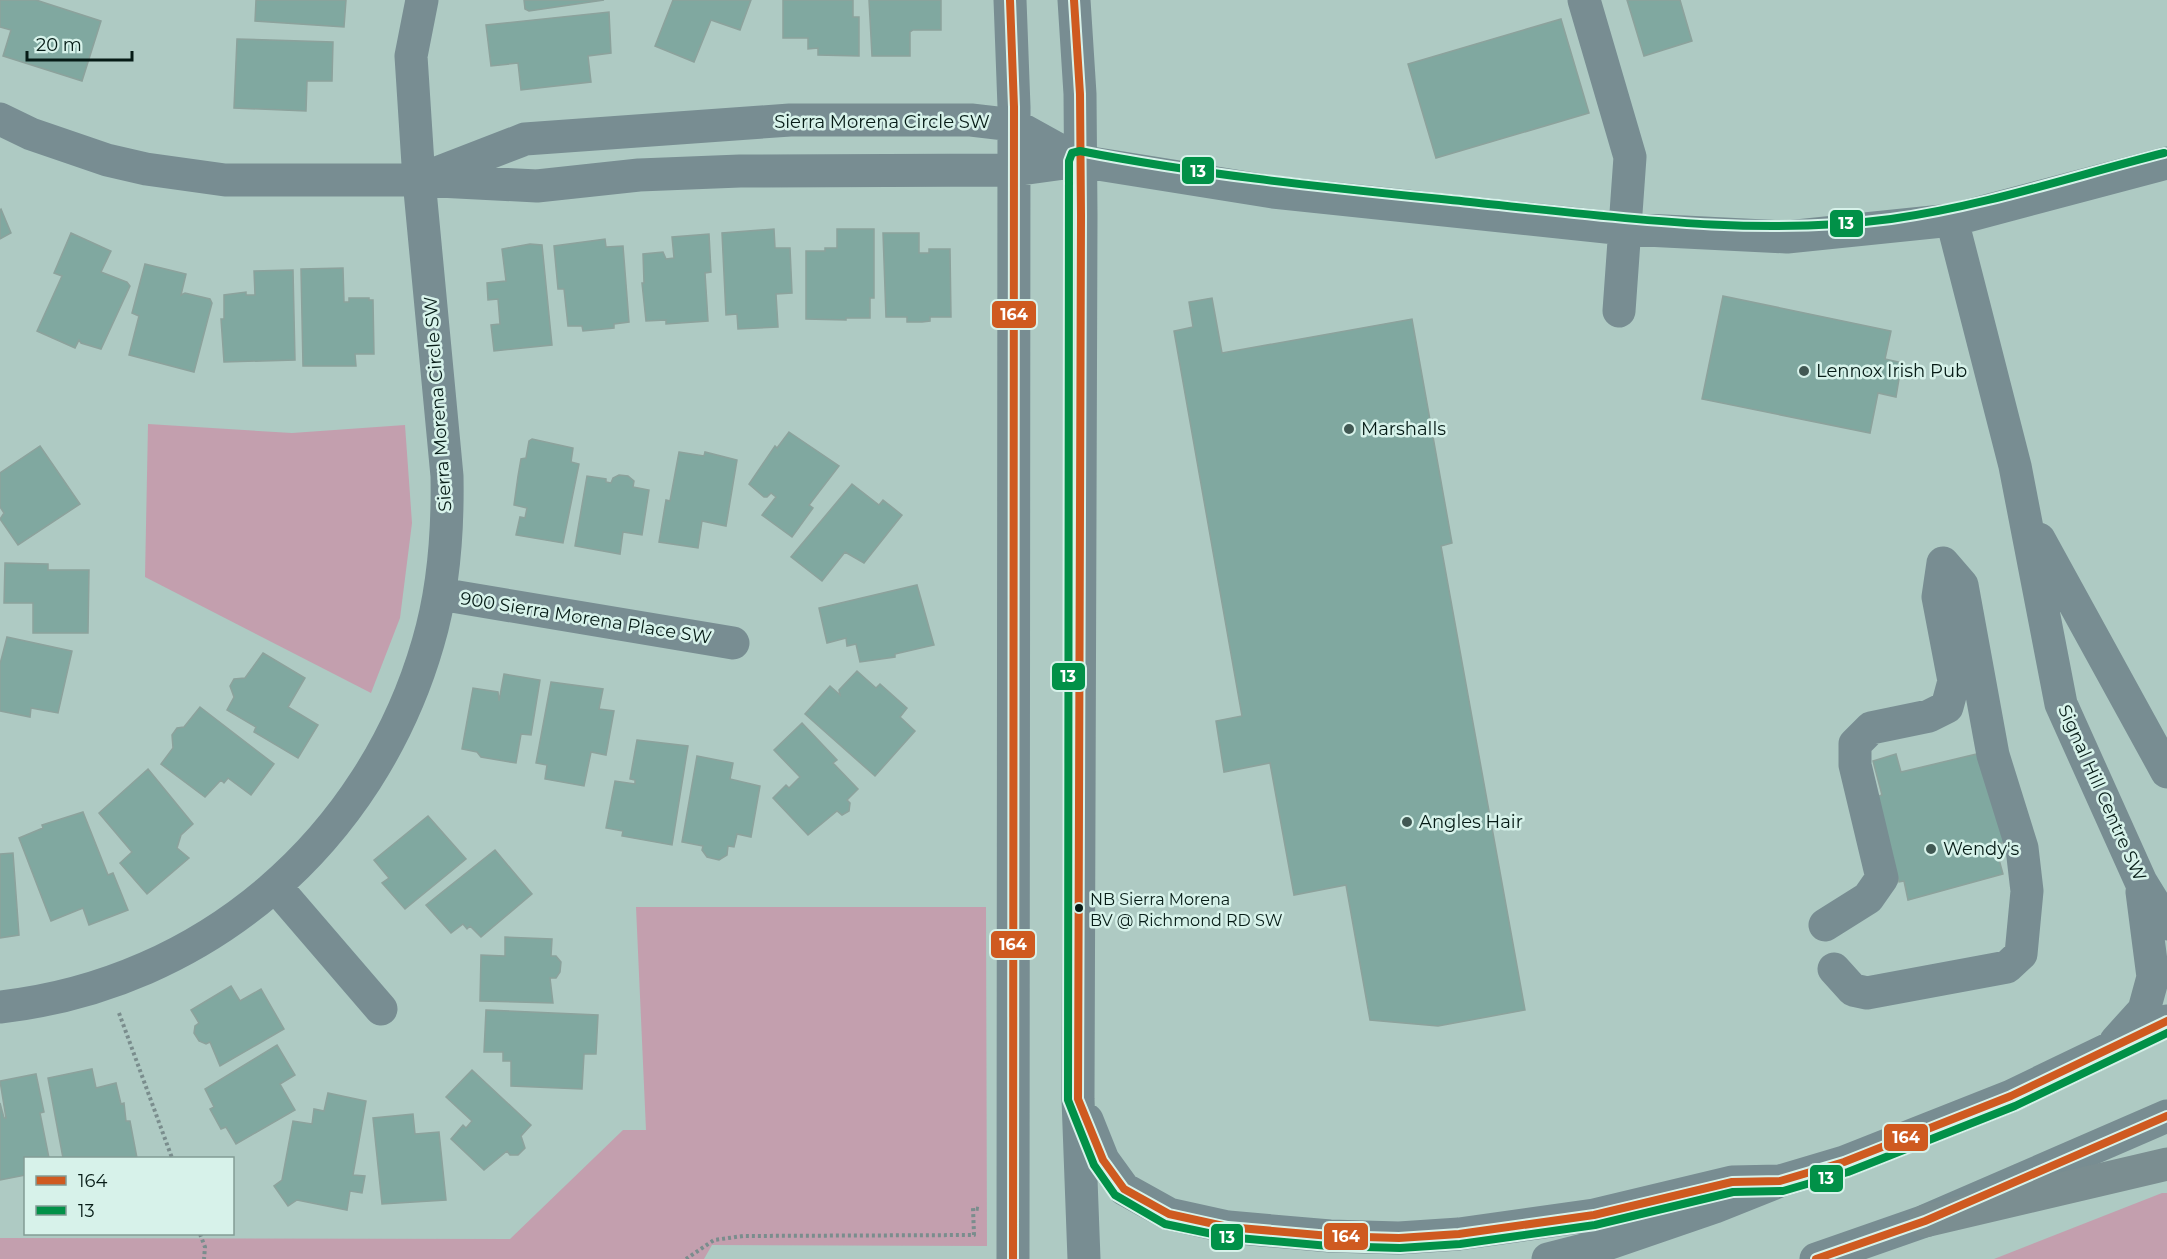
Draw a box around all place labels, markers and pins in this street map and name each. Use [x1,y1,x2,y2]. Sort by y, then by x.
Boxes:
place label: Lennox Irish Pub [1816,360,1967,382]
marker: Lennox Irish Pub [1797,364,1811,378]
place label: Marshalls [1361,418,1446,440]
marker: Marshalls [1342,422,1356,436]
place label: Angles Hair [1419,811,1523,833]
marker: Angles Hair [1400,815,1414,829]
place label: Wendy's [1943,838,2020,860]
marker: Wendy's [1924,842,1938,856]
place label: NB Sierra Morena BV @ Richmond RD SW [1090,890,1283,930]
marker: NB Sierra Morena BV @ Richmond RD SW [1073,902,1085,914]

